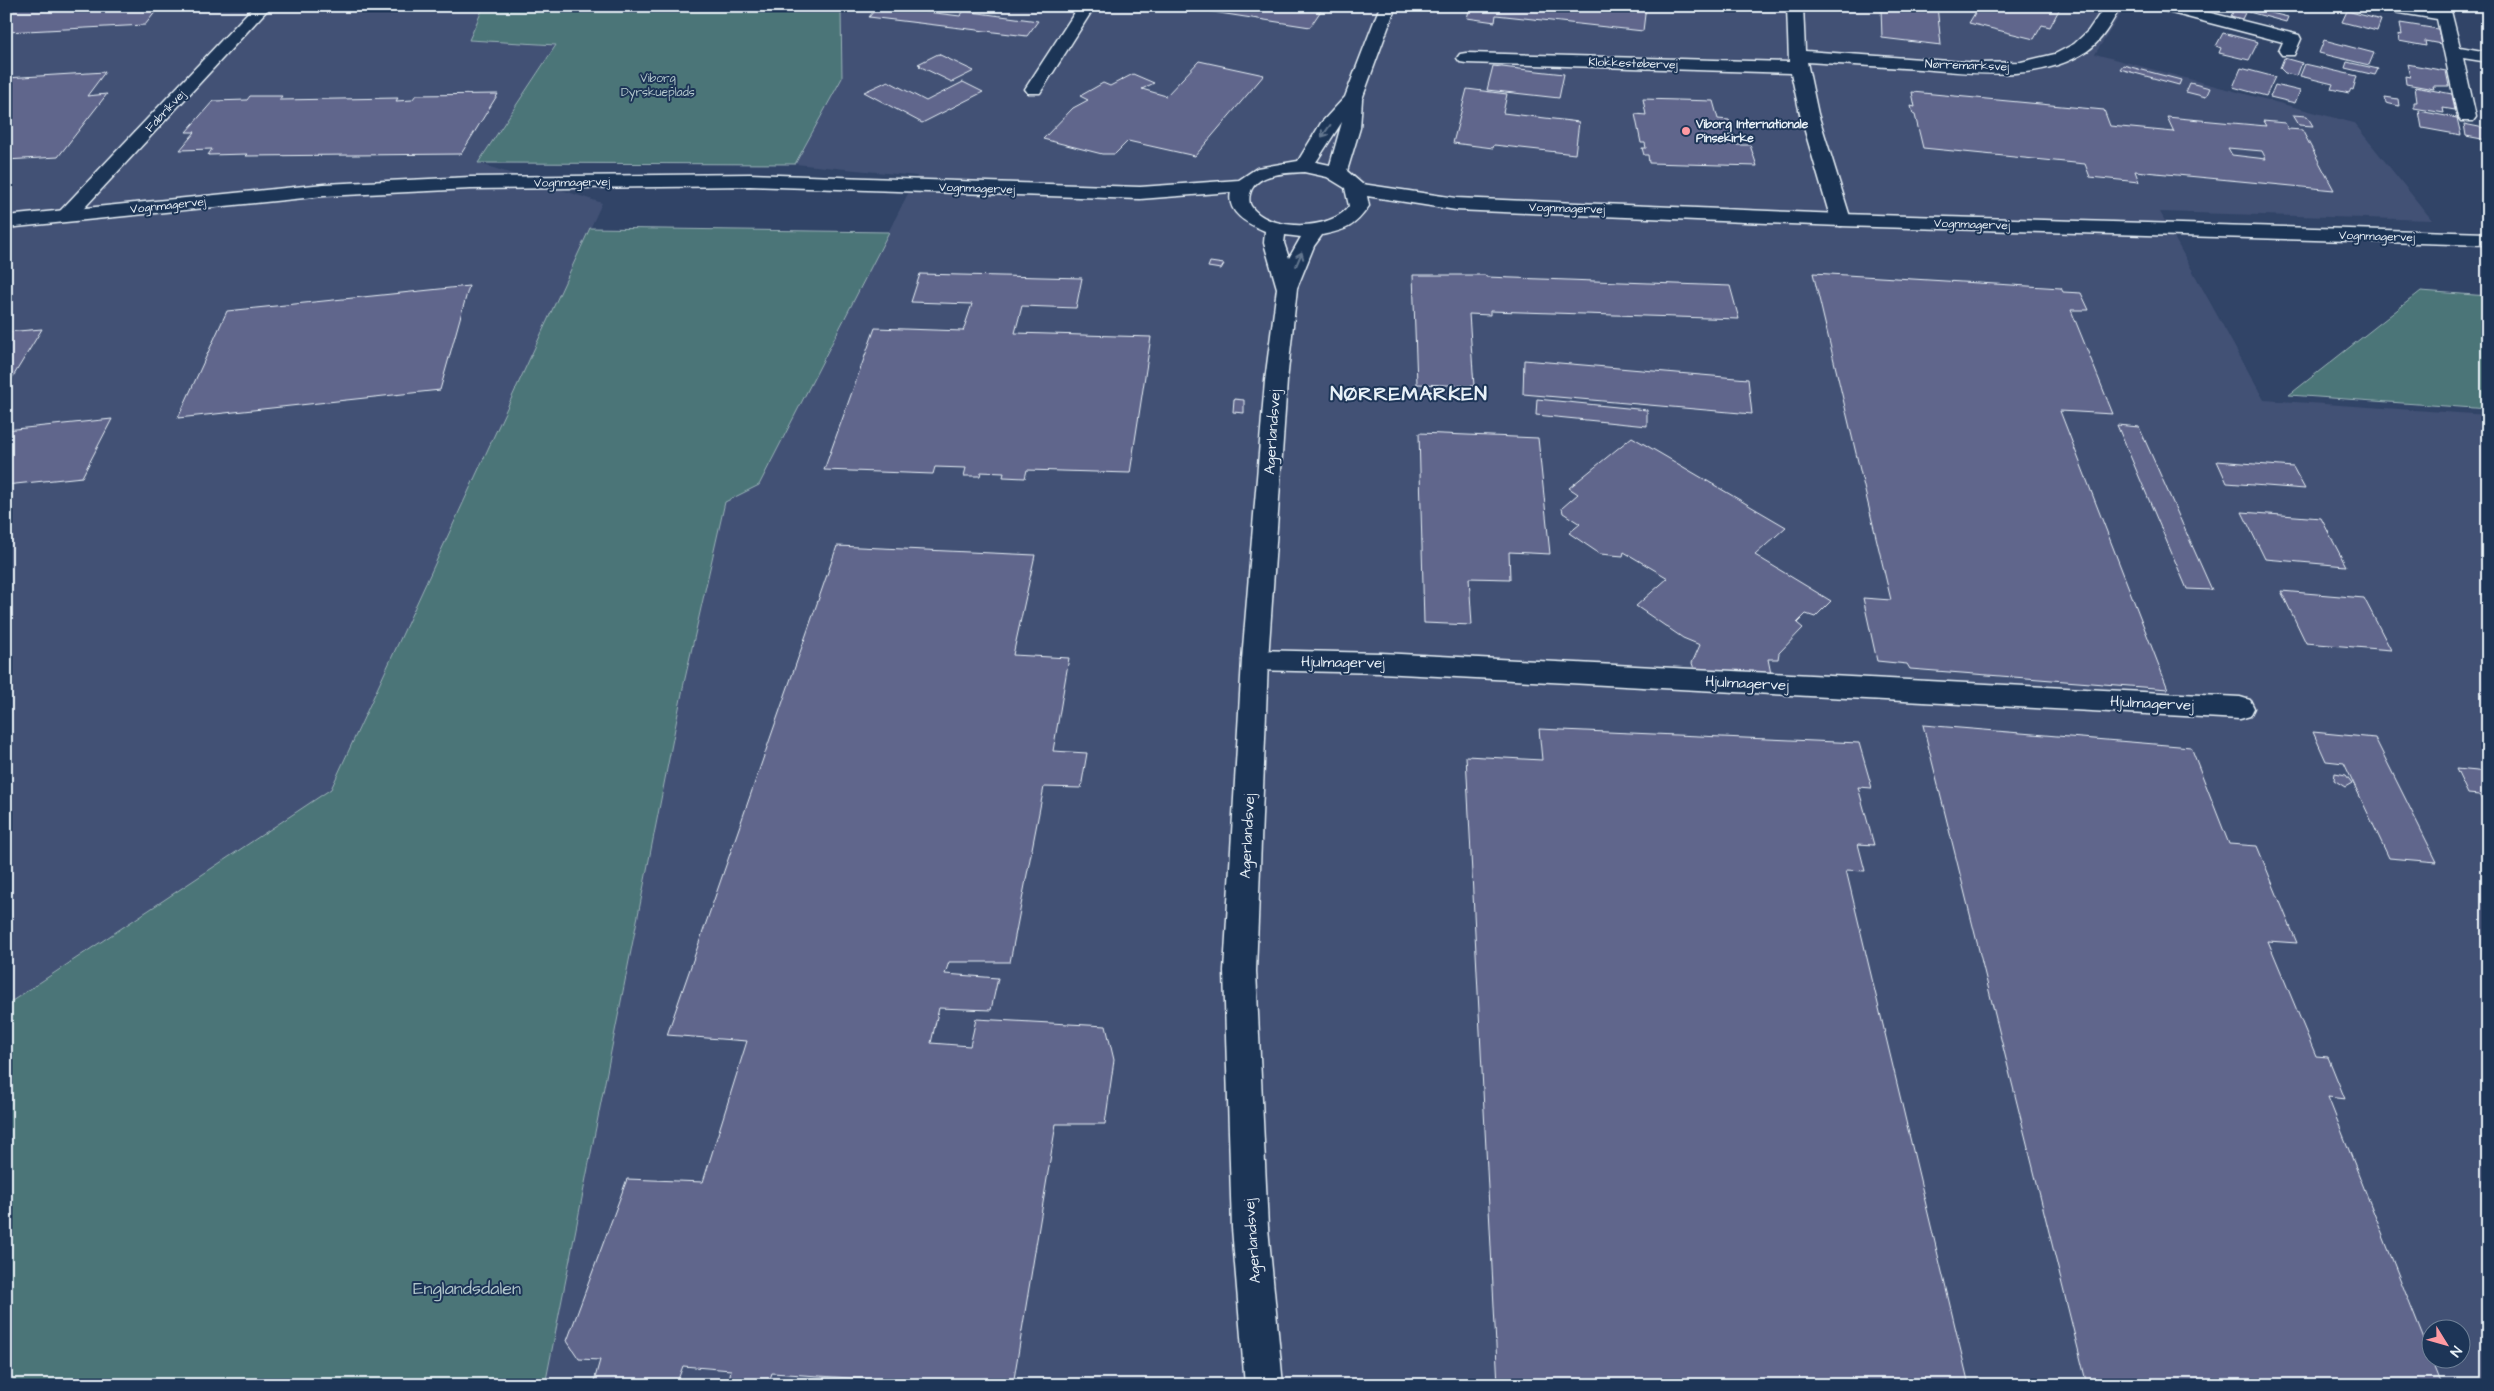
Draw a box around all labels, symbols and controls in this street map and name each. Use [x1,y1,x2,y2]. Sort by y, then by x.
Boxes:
street label: Klokkestøbervej [1588,53,1679,74]
street label: Nørremarksvej [1925,56,2010,75]
park label: Viborg Dyrskueplads [621,70,695,102]
street label: Fabrikvej [141,86,190,136]
place label: Viborg Internationale Pinsekirke [1695,116,1809,147]
one-way arrow [1321,124,1331,138]
marker: Viborg Internationale Pinsekirke [1680,125,1692,137]
street label: Vognmagervej [534,173,611,193]
street label: Vognmagervej [939,179,1016,199]
street label: Vognmagervej [129,193,208,219]
street label: Vognmagervej [1529,199,1606,219]
street label: Vognmagervej [1934,215,2011,235]
street label: Vognmagervej [2339,227,2416,247]
one-way arrow [1296,251,1305,266]
district label: NØRREMARKEN [1330,380,1488,408]
street label: Agerlandsvej [1259,389,1287,475]
street label: Hjulmagervej [1301,651,1385,675]
street label: Hjulmagervej [1705,671,1790,697]
street label: Hjulmagervej [2110,691,2195,717]
street label: Agerlandsvej [1235,793,1261,879]
street label: Agerlandsvej [1239,1197,1267,1284]
park label: Englandsdalen [413,1276,521,1302]
north arrow [2422,1318,2472,1368]
text: N [2445,1342,2466,1361]

